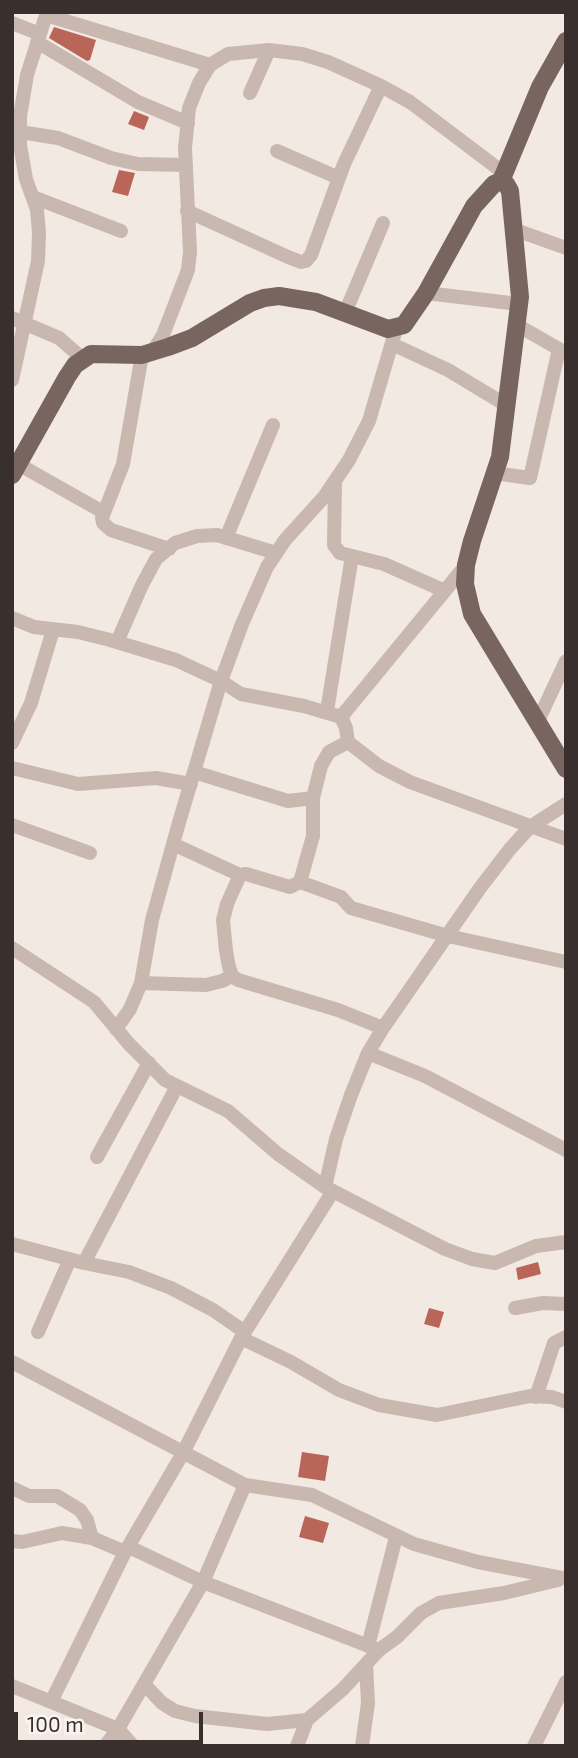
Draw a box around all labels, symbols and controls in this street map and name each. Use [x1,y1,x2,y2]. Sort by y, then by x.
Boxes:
scale bar [18,1698,206,1742]
text: 100 m [27,1711,84,1736]

